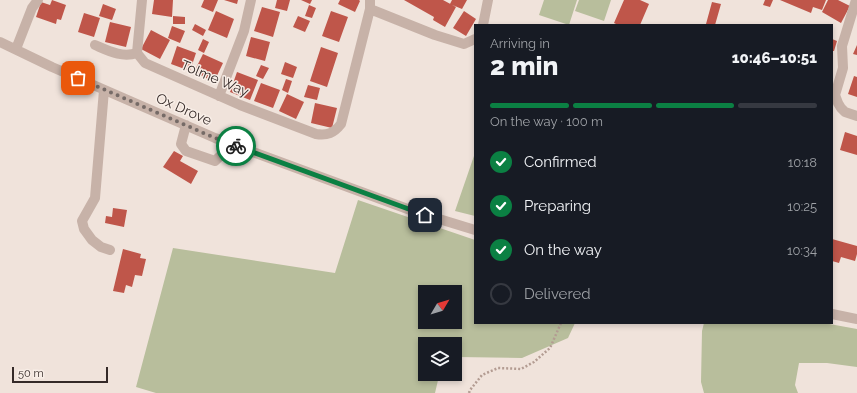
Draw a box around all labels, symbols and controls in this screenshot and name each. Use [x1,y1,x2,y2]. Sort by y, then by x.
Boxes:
text: Arriving in [490,36,550,51]
text: 10:46–10:51 [732,49,817,67]
text: 2 min [490,51,558,81]
street label: Tolme Way [179,57,252,100]
pin [61,61,95,95]
icon: bag [67,67,89,89]
street label: Ox Drove [154,90,214,128]
text: On the way · 100 m [490,114,603,129]
courier [216,126,256,166]
icon: bike [225,135,247,157]
icon: check [490,151,512,173]
text: Confirmed [524,153,597,171]
text: 10:18 [788,155,817,170]
icon: check [490,195,512,217]
text: Preparing [524,197,591,215]
pin [408,198,442,232]
text: 10:25 [787,199,817,214]
icon: home [414,204,436,226]
icon: check [490,239,512,261]
text: On the way [524,241,602,259]
text: 10:34 [787,243,817,258]
north arrow [418,285,462,329]
map controls [418,285,462,381]
text: Delivered [524,285,591,303]
button: layers [418,337,462,381]
scale bar [12,365,108,384]
text: 50 m [18,367,44,380]

